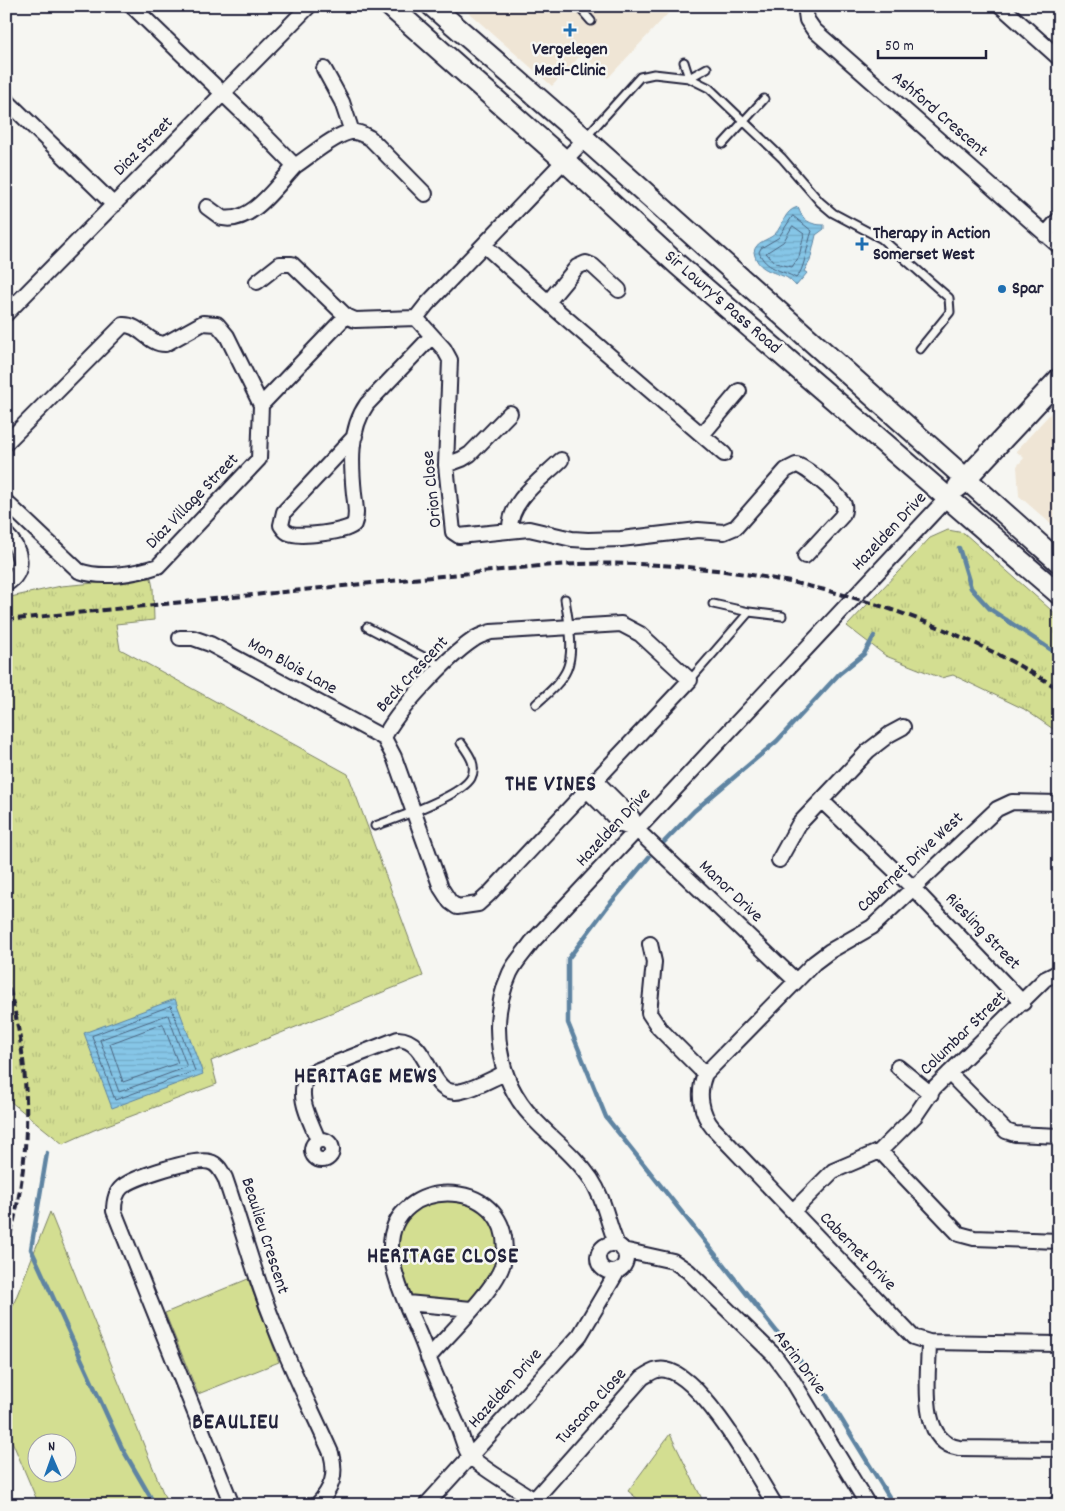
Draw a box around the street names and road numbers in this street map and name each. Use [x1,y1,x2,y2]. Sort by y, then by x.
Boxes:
street label: Ashford Crescent [885,66,993,164]
street label: Diaz Street [108,111,180,183]
street label: Sir Lowry's Pass Road [658,245,786,361]
street label: Diaz Village Street [141,448,246,556]
street label: Orion Close [417,449,449,529]
street label: Hazelden Drive [847,487,933,577]
street label: Beck Crescent [371,631,455,719]
street label: Mon Blois Lane [243,632,341,702]
street label: Hazelden Drive [571,783,657,873]
street label: Cabernet Drive West [852,807,970,919]
street label: Manor Drive [692,855,768,929]
street label: Riesling Street [939,888,1026,977]
street label: Columbar Street [915,986,1013,1082]
street label: Beaulieu Crescent [233,1174,295,1298]
street label: Cabernet Drive [813,1207,901,1297]
street label: Asrin Drive [767,1326,831,1400]
street label: Hazelden Drive [463,1343,549,1435]
street label: Tuscana Close [551,1363,633,1451]

